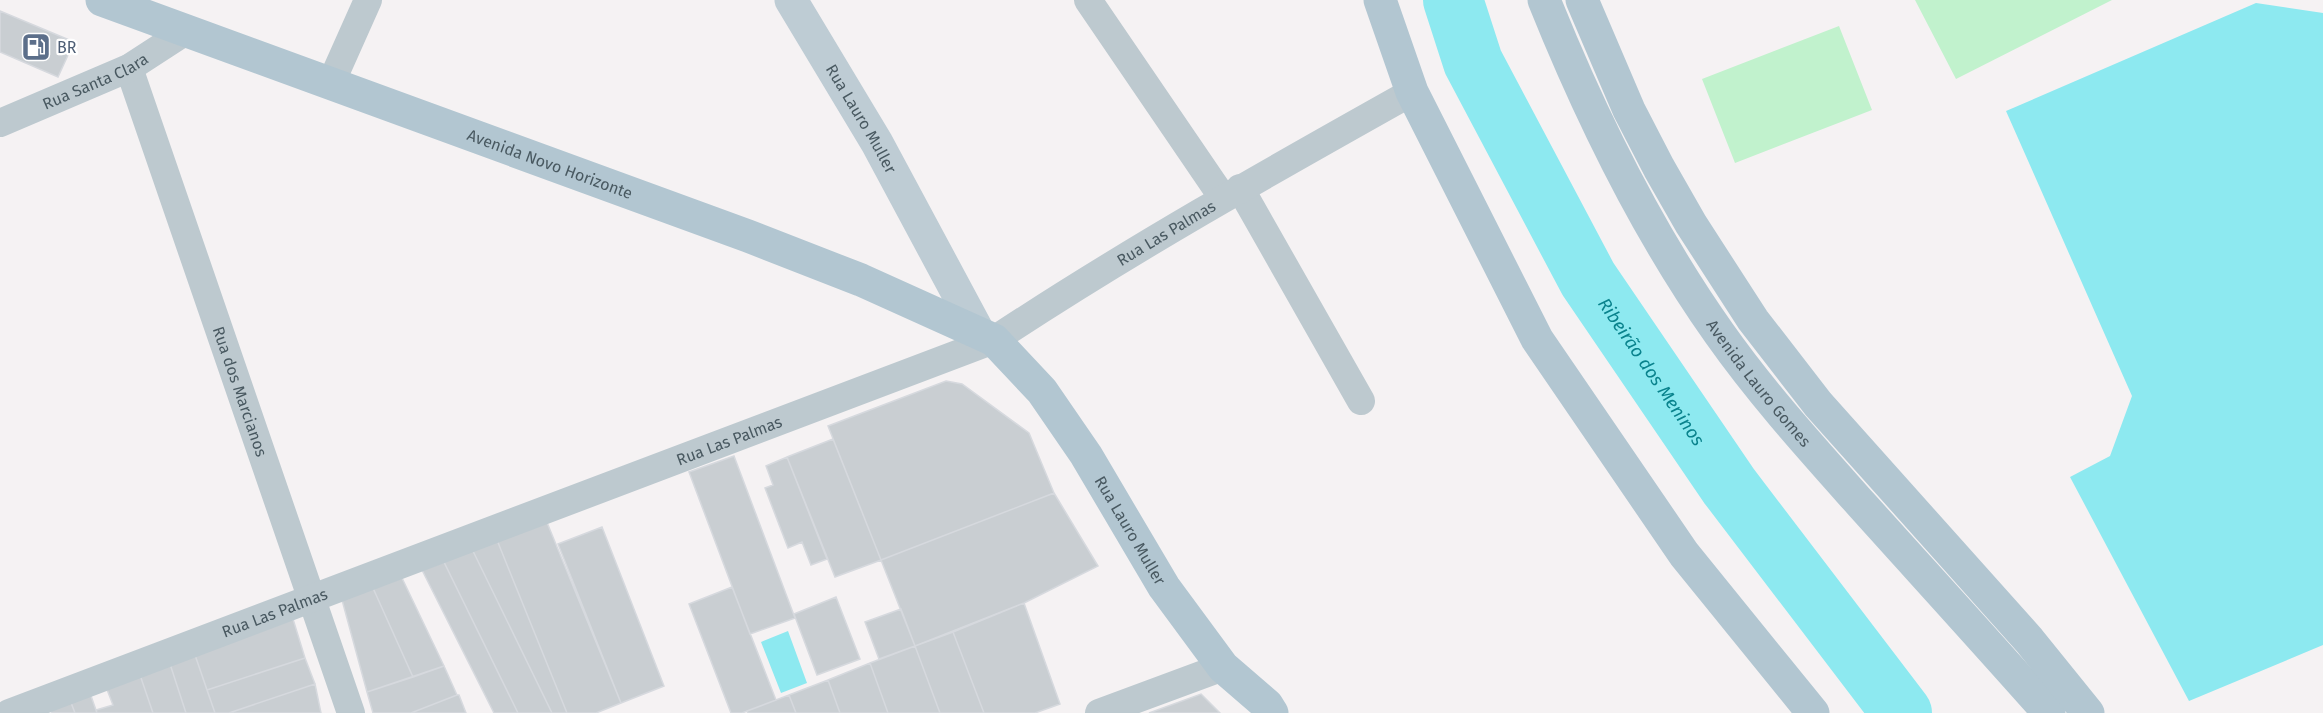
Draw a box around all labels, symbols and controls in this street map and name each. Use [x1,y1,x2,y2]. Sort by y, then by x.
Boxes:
fuel station icon: BR [20,31,52,63]
place label: BR [57,38,77,57]
street label: Rua Santa Clara [40,49,152,113]
street label: Rua Lauro Muller [822,61,901,177]
street label: Avenida Novo Horizonte [465,125,635,203]
street label: Rua Las Palmas [1113,196,1219,269]
water label: Ribeirão dos Meninos [1593,294,1709,450]
street label: Avenida Lauro Gomes [1703,316,1815,450]
street label: Rua dos Marcianos [209,324,272,459]
street label: Rua Las Palmas [674,412,785,469]
street label: Rua Lauro Muller [1091,472,1170,589]
street label: Rua Las Palmas [219,584,330,641]

